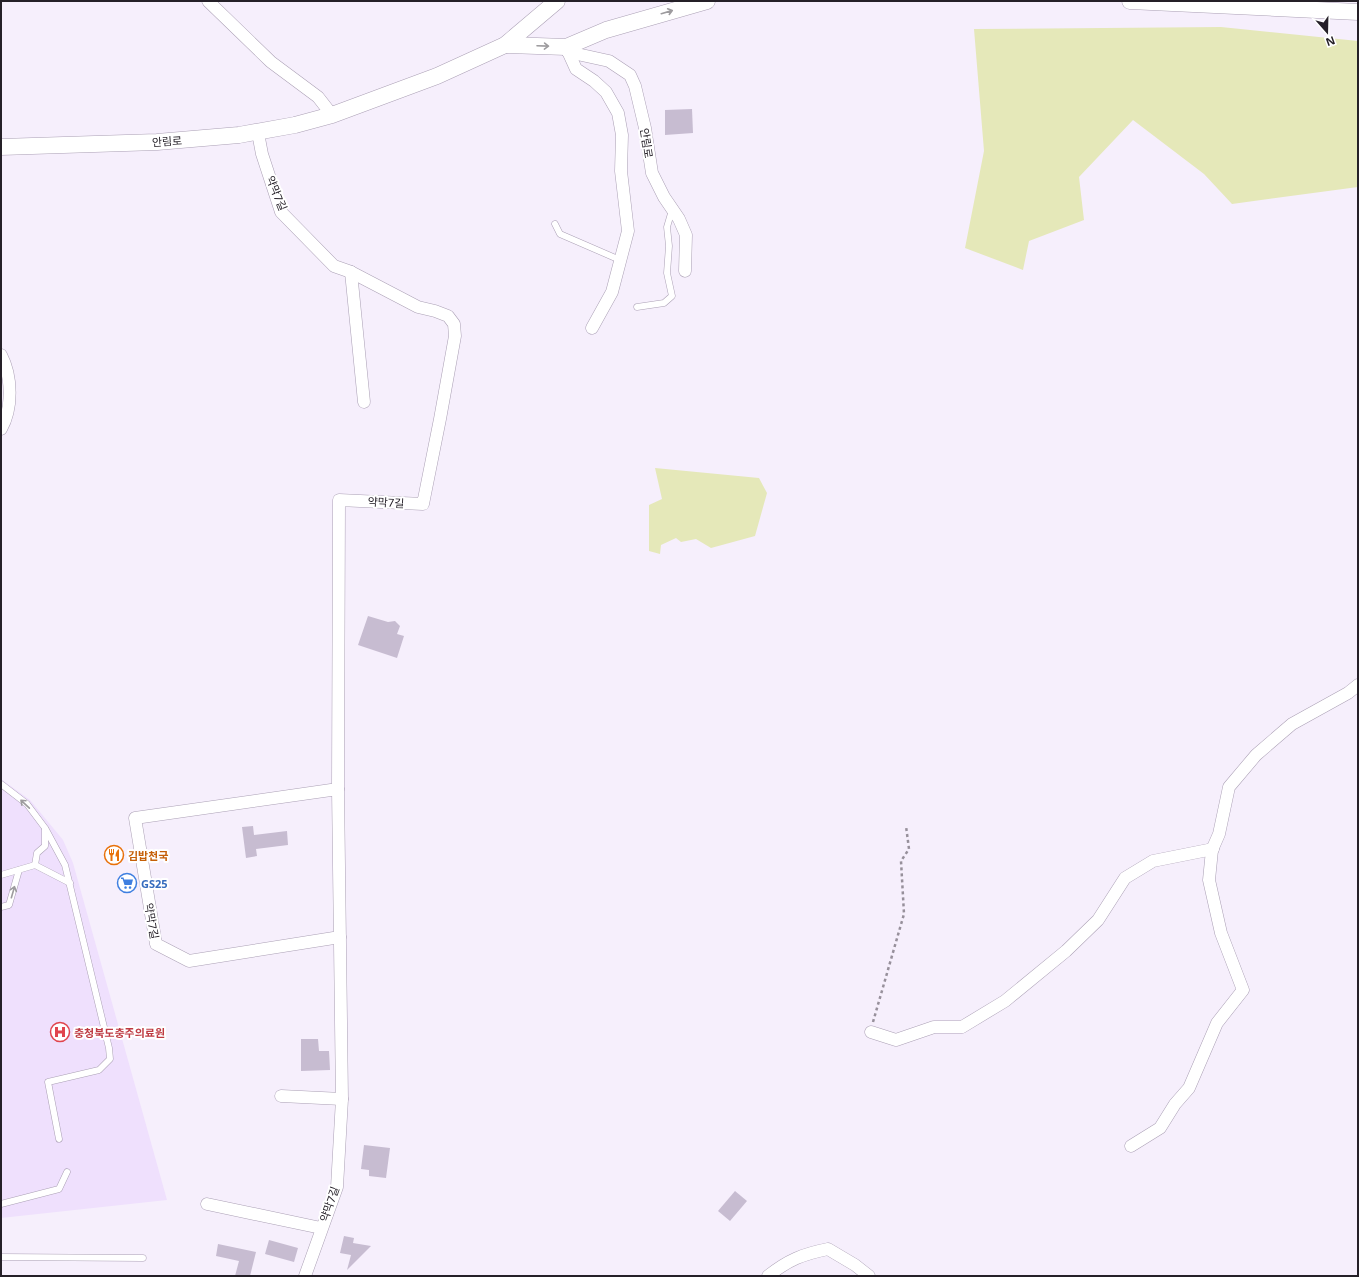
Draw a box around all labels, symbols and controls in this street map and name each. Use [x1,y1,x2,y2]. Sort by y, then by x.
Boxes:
one-way arrow [661,8,674,15]
north arrow [1307,12,1347,52]
text: N [1324,33,1337,50]
one-way arrow [536,42,549,50]
street label: 안림로 [637,127,657,159]
street label: 안림로 [151,132,183,150]
street label: 약막7길 [263,173,291,213]
street label: 약막7길 [367,494,405,510]
one-way arrow [20,799,30,809]
restaurant icon: 김밥천국 [103,844,125,866]
place label: 김밥천국 [128,848,168,863]
supermarket icon: GS25 [116,872,138,894]
place label: GS25 [141,876,168,891]
one-way arrow [10,885,17,898]
street label: 약막7길 [141,902,163,940]
hospital icon: 충청북도충주의료원 [49,1021,71,1043]
place label: 충청북도충주의료원 [74,1025,165,1040]
street label: 약막7길 [316,1184,342,1224]

